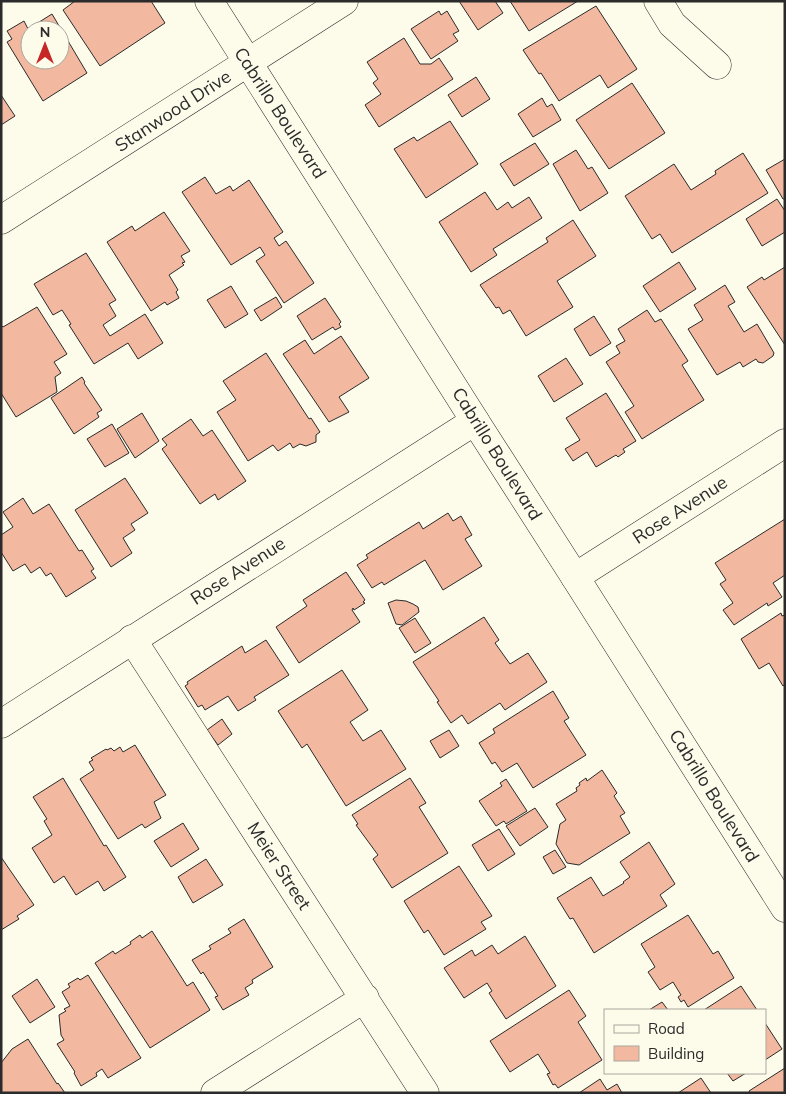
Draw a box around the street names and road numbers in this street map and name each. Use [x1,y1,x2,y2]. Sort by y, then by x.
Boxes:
street label: Cabrillo Boulevard [229,43,332,183]
street label: Stanwood Drive [110,65,235,157]
street label: Cabrillo Boulevard [447,383,548,524]
street label: Rose Avenue [628,470,732,549]
street label: Rose Avenue [186,531,290,610]
street label: Cabrillo Boulevard [664,725,765,866]
street label: Meier Street [242,817,316,914]

